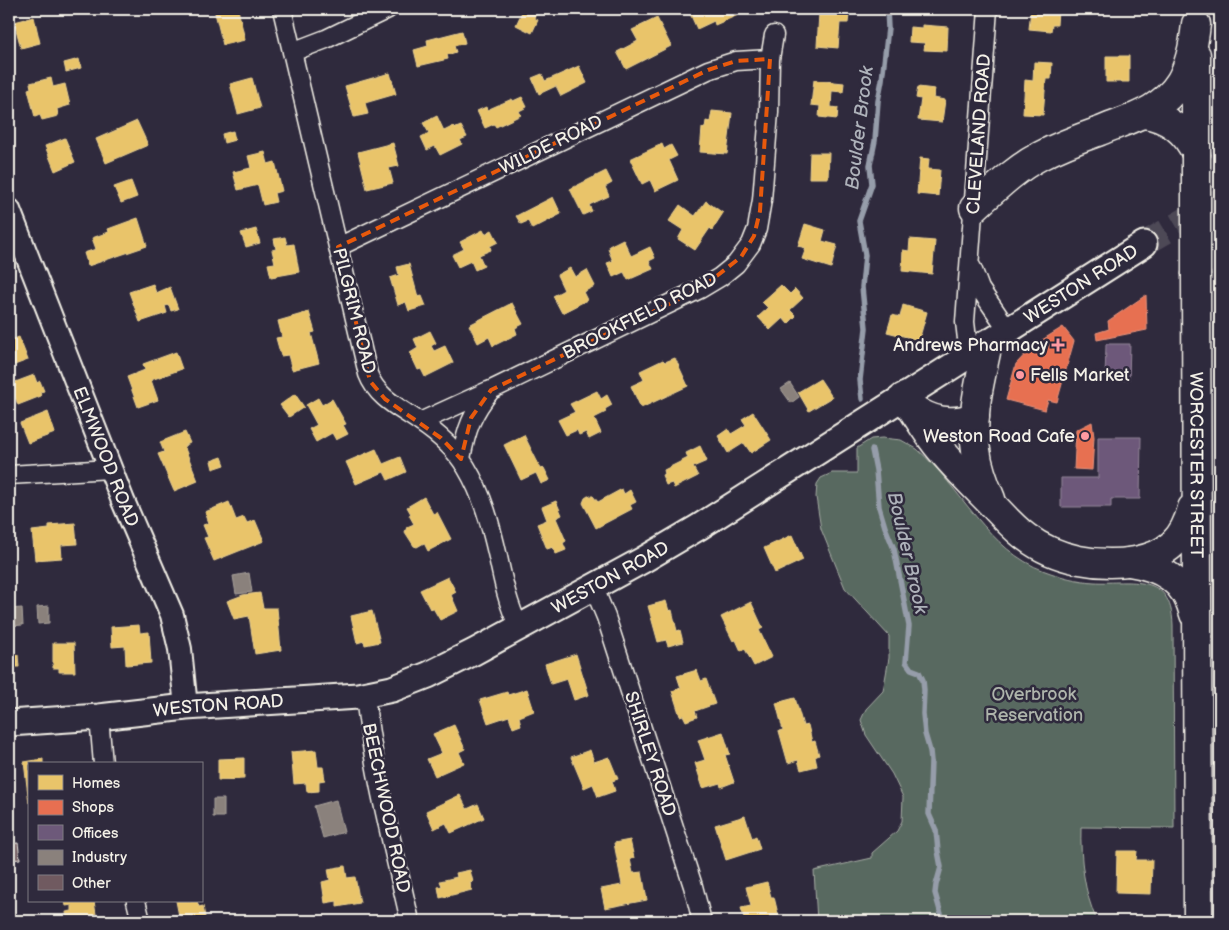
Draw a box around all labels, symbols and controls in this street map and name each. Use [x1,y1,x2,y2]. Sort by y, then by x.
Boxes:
street label: CLEVELAND ROAD [963,53,995,215]
water label: Boulder Brook [841,64,879,191]
street label: WILDE ROAD [496,111,606,179]
street label: WESTON ROAD [1020,240,1142,328]
street label: PILGRIM ROAD [328,246,380,376]
street label: BROOKFIELD ROAD [559,268,721,364]
place label: Andrews Pharmacy [893,335,1049,356]
marker: Andrews Pharmacy [1052,339,1064,351]
place label: Fells Market [1030,365,1130,386]
marker: Fells Market [1014,369,1026,381]
street label: WORCESTER STREET [1186,372,1207,558]
street label: ELMWOOD ROAD [69,384,143,530]
place label: Weston Road Cafe [923,426,1075,447]
marker: Weston Road Cafe [1079,430,1091,442]
water label: Boulder Brook [882,490,932,617]
street label: WESTON ROAD [548,537,673,618]
park label: Overbrook Reservation [985,684,1083,726]
street label: SHIRLEY ROAD [620,689,680,819]
street label: WESTON ROAD [152,690,284,721]
street label: BEECHWOOD ROAD [358,721,414,895]
legend [28,762,202,902]
text: Homes [72,774,121,793]
text: Shops [72,798,115,817]
text: Offices [72,824,119,843]
text: Industry [72,848,127,867]
text: Other [72,874,111,893]

